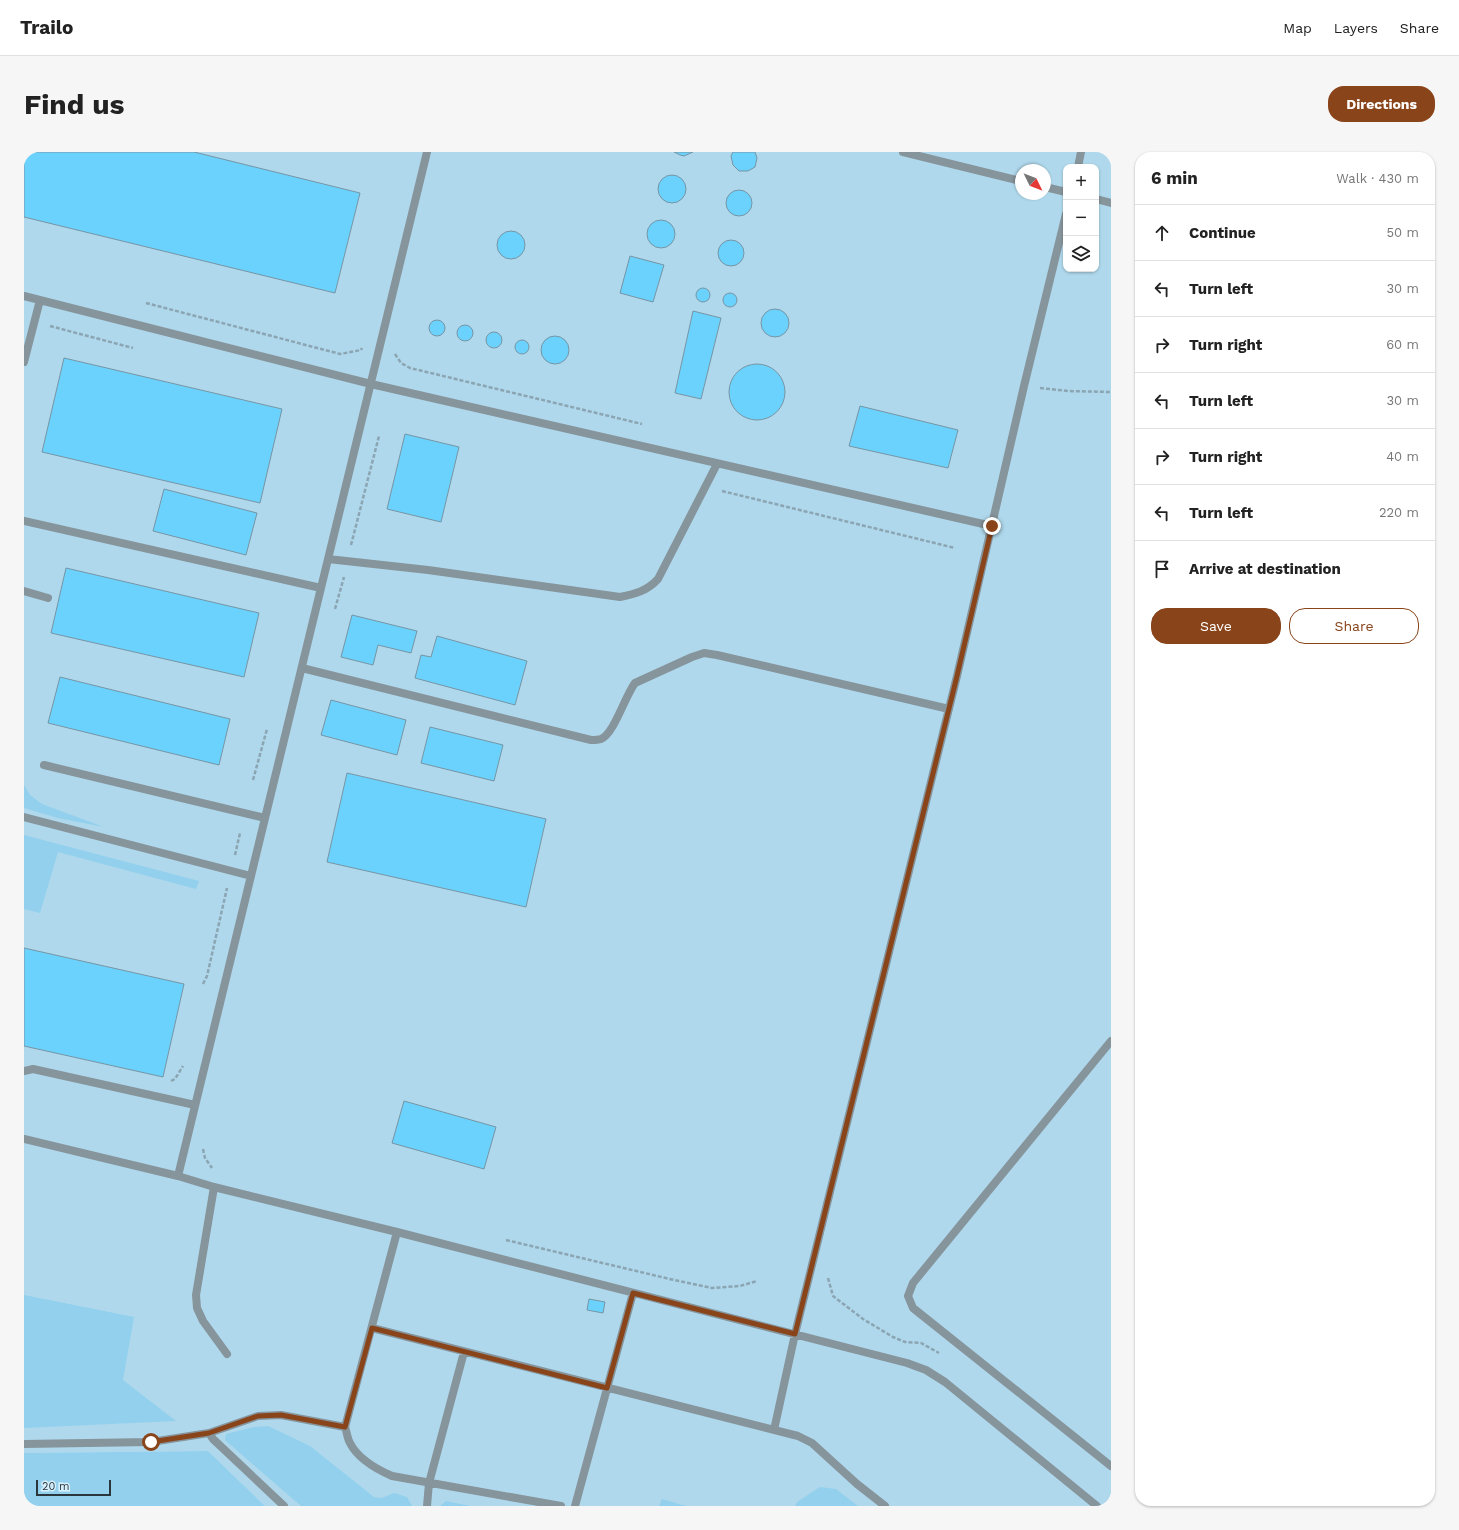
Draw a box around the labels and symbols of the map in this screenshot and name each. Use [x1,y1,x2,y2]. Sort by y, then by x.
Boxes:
north arrow [1015,164,1051,200]
route end [983,517,1001,535]
route start [142,1433,160,1451]
scale bar [36,1478,111,1497]

